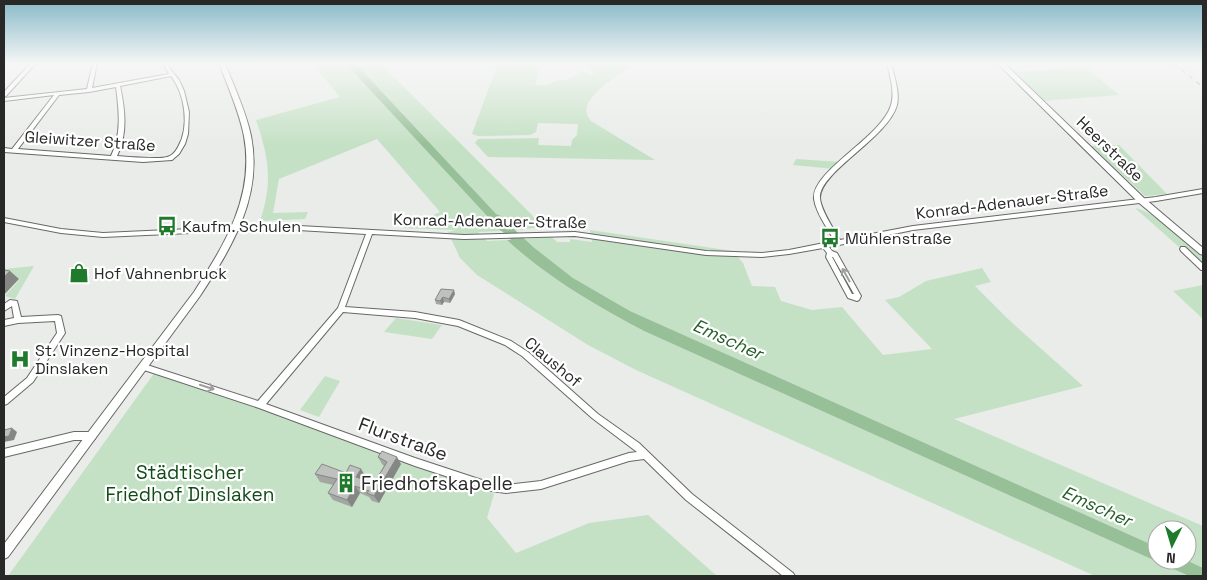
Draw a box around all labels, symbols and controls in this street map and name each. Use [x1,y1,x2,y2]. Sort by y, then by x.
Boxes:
street label: Heerstraße [1072,112,1148,186]
street label: Gleiwitzer Straße [24,126,156,156]
street label: Konrad-Adenauer-Straße [915,180,1109,224]
street label: Konrad-Adenauer-Straße [393,209,587,233]
bus stop icon: Kaufm. Schulen [156,215,178,237]
place label: Kaufm. Schulen [182,216,301,237]
bus stop icon: Mühlenstraße [819,227,841,249]
place label: Mühlenstraße [845,228,952,249]
shop icon: Hof Vahnenbruck [68,262,90,284]
place label: Hof Vahnenbruck [94,263,227,284]
one-way arrow [841,267,851,282]
water label: Emscher [689,313,769,366]
street label: Claushof [520,332,586,392]
place label: St. Vinzenz-Hospital Dinslaken [35,340,189,379]
hospital icon: St. Vinzenz-Hospital Dinslaken [9,348,31,370]
one-way arrow [199,383,215,393]
street label: Flurstraße [355,411,451,467]
park label: Städtischer Friedhof Dinslaken [106,460,274,507]
place label: Friedhofskapelle [361,471,513,496]
building icon: Friedhofskapelle [335,472,357,494]
water label: Emscher [1058,480,1138,533]
north arrow [1147,520,1197,570]
text: N [1165,549,1176,567]

